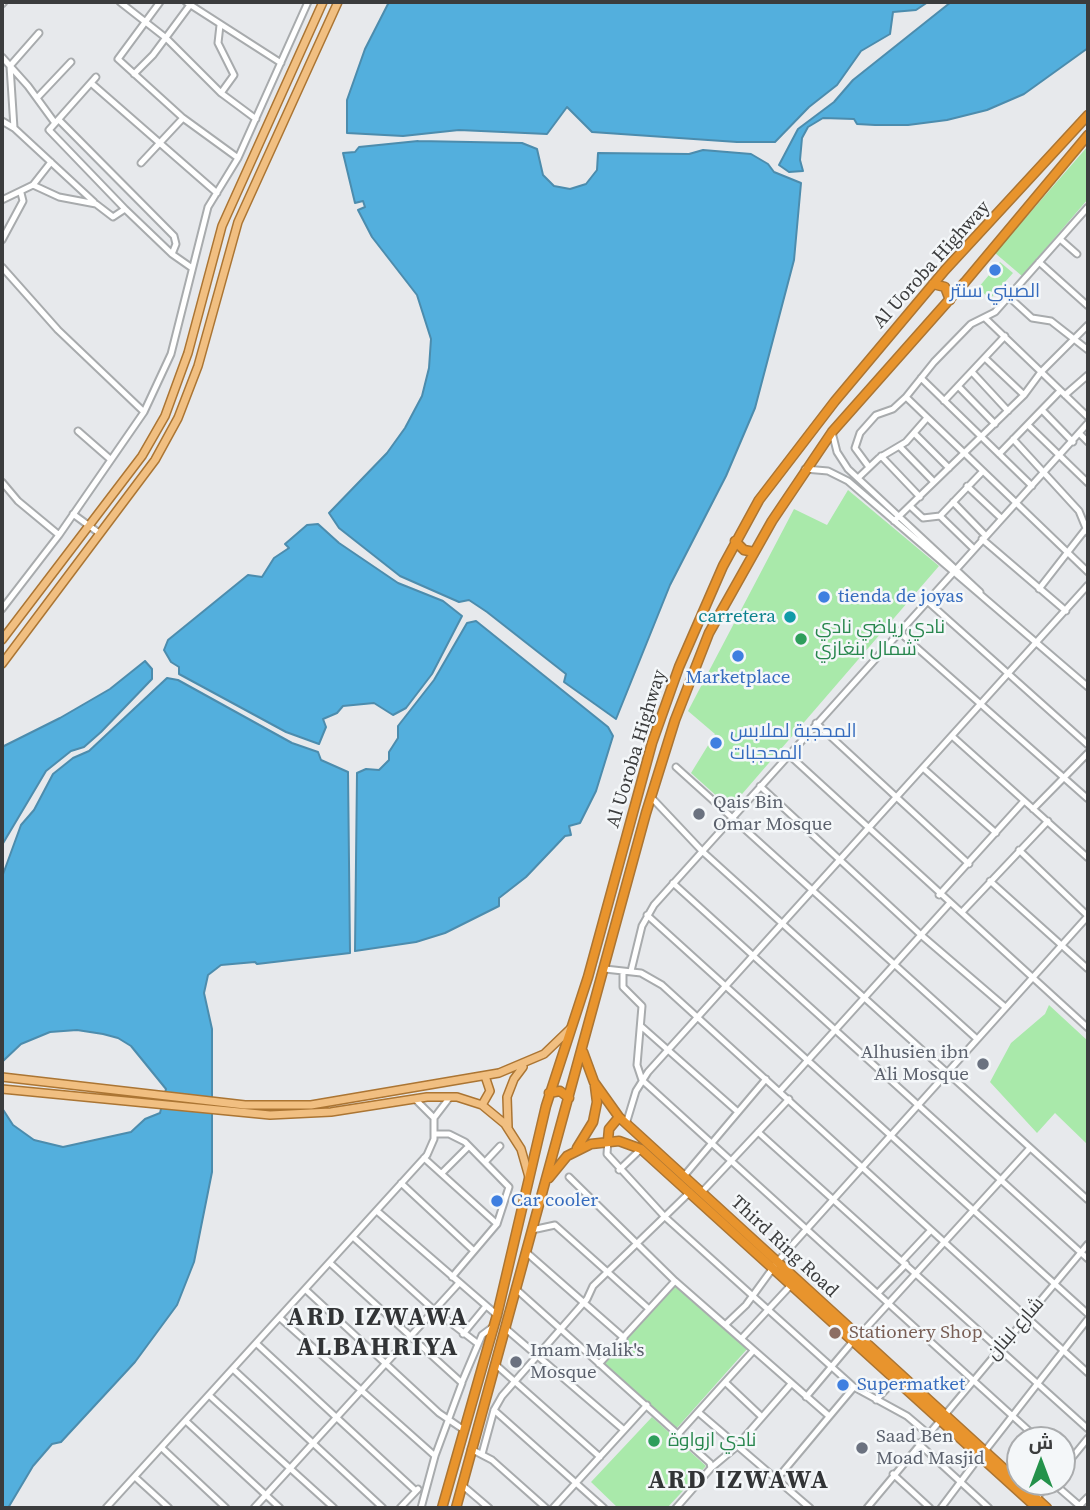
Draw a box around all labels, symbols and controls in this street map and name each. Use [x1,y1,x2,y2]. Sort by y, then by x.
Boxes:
street label: Al Uoroba Highway [869,196,995,334]
marker: الصيني سنتر [987,262,1003,278]
place label: الصيني سنتر [950,281,1040,303]
place label: tienda de joyas [838,586,963,608]
marker: tienda de joyas [816,589,832,605]
place label: carretera [698,606,776,628]
marker: carretera [782,609,798,625]
place label: نادي رياضي نادي شمال بنغازي [815,617,945,661]
marker: نادي رياضي نادي شمال بنغازي [793,631,809,647]
marker: Marketplace [730,648,746,664]
street label: Al Uoroba Highway [602,667,672,831]
place label: Marketplace [685,667,791,689]
place label: المحجبة لملابس المحجبات [730,721,857,765]
marker: المحجبة لملابس المحجبات [708,735,724,751]
place label: Qais Bin Omar Mosque [713,792,832,836]
marker: Qais Bin Omar Mosque [691,806,707,822]
place label: Alhusien ibn Ali Mosque [861,1042,969,1086]
marker: Alhusien ibn Ali Mosque [975,1056,991,1072]
place label: Car cooler [511,1190,598,1212]
street label: Third Ring Road [726,1191,842,1303]
marker: Car cooler [489,1193,505,1209]
street label: شارع لبنان [983,1293,1049,1365]
district label: ARD IZWAWA ALBAHRIYA [288,1302,468,1364]
place label: Stationery Shop [849,1322,983,1344]
marker: Stationery Shop [827,1325,843,1341]
place label: Imam Malik's Mosque [530,1340,645,1384]
marker: Imam Malik's Mosque [508,1354,524,1370]
place label: Supermatket [857,1374,965,1396]
marker: Supermatket [835,1377,851,1393]
place label: Saad Ben Moad Masjid [876,1426,984,1470]
north arrow [1006,1426,1076,1496]
text: ش [1029,1429,1053,1455]
place label: نادي ازواوة [668,1430,756,1452]
marker: نادي ازواوة [646,1433,662,1449]
marker: Saad Ben Moad Masjid [854,1440,870,1456]
district label: ARD IZWAWA [649,1465,829,1497]

